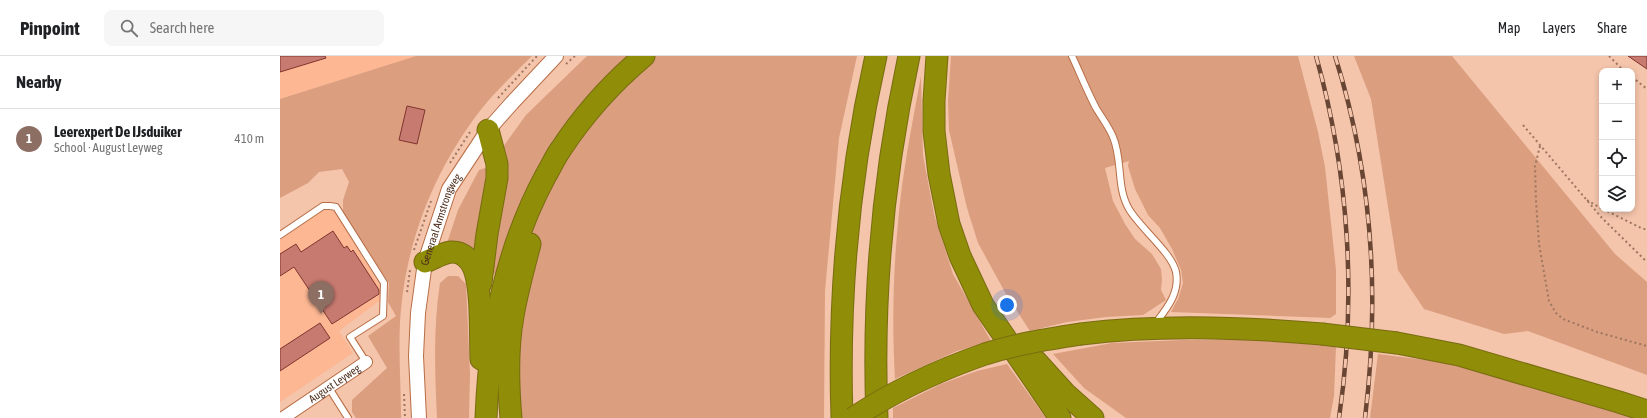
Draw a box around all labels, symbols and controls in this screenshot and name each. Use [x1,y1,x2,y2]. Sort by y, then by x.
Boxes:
search box [104,10,384,46]
text: Pinpoint [20,17,80,39]
icon: search [118,17,140,39]
text: Search here [150,19,214,36]
text: Map [1498,20,1520,36]
text: Layers [1542,20,1575,36]
text: Share [1597,20,1627,36]
map controls [1599,68,1635,212]
button: + [1599,68,1635,104]
text: Nearby [16,72,62,92]
button: − [1599,104,1635,140]
text: Leerexpert De IJsduiker [54,123,182,140]
text: 1 [26,131,32,146]
text: 410 m [235,131,264,146]
text: School · August Leyweg [54,140,163,155]
button: locate [1599,140,1635,176]
street label: Generaal Armstrongweg [419,171,464,266]
button: layers [1599,176,1635,212]
pin: 1 [308,281,334,314]
your location [997,295,1017,315]
street label: August Leyweg [306,362,363,405]

